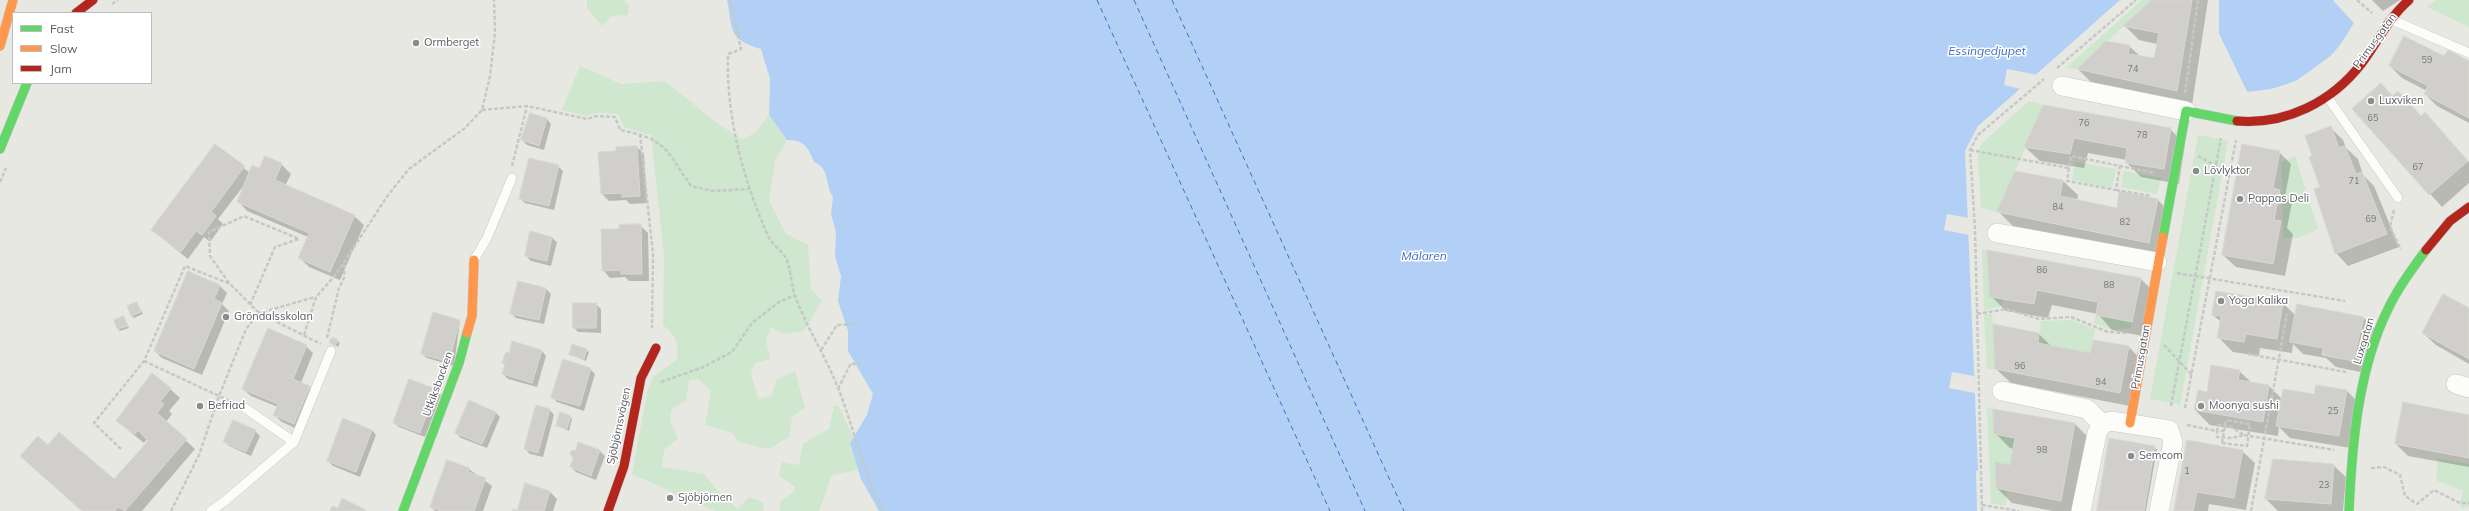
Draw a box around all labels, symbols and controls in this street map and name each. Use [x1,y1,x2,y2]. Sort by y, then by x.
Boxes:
street label: Primusgatan [2350,11,2400,71]
legend [12,12,152,84]
text: Fast [50,21,74,36]
place label: Ormberget [424,36,479,50]
marker: Ormberget [411,38,421,48]
text: Slow [50,41,78,56]
water label: Essingedjupet [1948,44,2026,58]
house number: 59 [2422,55,2432,65]
text: Jam [50,61,72,76]
house number: 74 [2128,64,2138,74]
place label: Luxviken [2379,94,2423,108]
marker: Luxviken [2366,96,2376,106]
house number: 65 [2368,113,2378,123]
house number: 76 [2079,118,2089,128]
house number: 78 [2137,130,2147,140]
house number: 67 [2413,162,2423,172]
place label: Lövlyktor [2204,164,2250,178]
marker: Lövlyktor [2191,166,2201,176]
house number: 71 [2349,176,2359,186]
place label: Pappas Deli [2248,192,2309,206]
marker: Pappas Deli [2235,194,2245,204]
house number: 84 [2053,202,2063,212]
house number: 69 [2366,214,2376,224]
house number: 82 [2120,217,2130,227]
water label: Mälaren [1401,249,1447,263]
house number: 86 [2037,265,2047,275]
house number: 88 [2104,280,2114,290]
place label: Yoga Kalika [2229,294,2288,308]
marker: Yoga Kalika [2216,296,2226,306]
place label: Gröndalsskolan [234,310,313,324]
marker: Gröndalsskolan [221,312,231,322]
street label: Luxgatan [2351,316,2377,366]
street label: Primusgatan [2129,324,2153,390]
street label: Utkiksbacken [420,350,456,418]
house number: 96 [2015,361,2025,371]
house number: 94 [2096,377,2106,387]
street label: Sjöbjörnsvägen [604,386,634,466]
place label: Befriad [208,399,245,413]
place label: Moonya sushi [2209,399,2279,413]
marker: Befriad [195,401,205,411]
marker: Moonya sushi [2196,401,2206,411]
house number: 25 [2328,406,2338,416]
house number: 98 [2037,445,2047,455]
place label: Semcom [2139,449,2183,463]
marker: Semcom [2126,451,2136,461]
house number: 1 [2184,466,2190,476]
house number: 23 [2319,480,2329,490]
place label: Sjöbjörnen [678,491,732,505]
marker: Sjöbjörnen [665,493,675,503]

